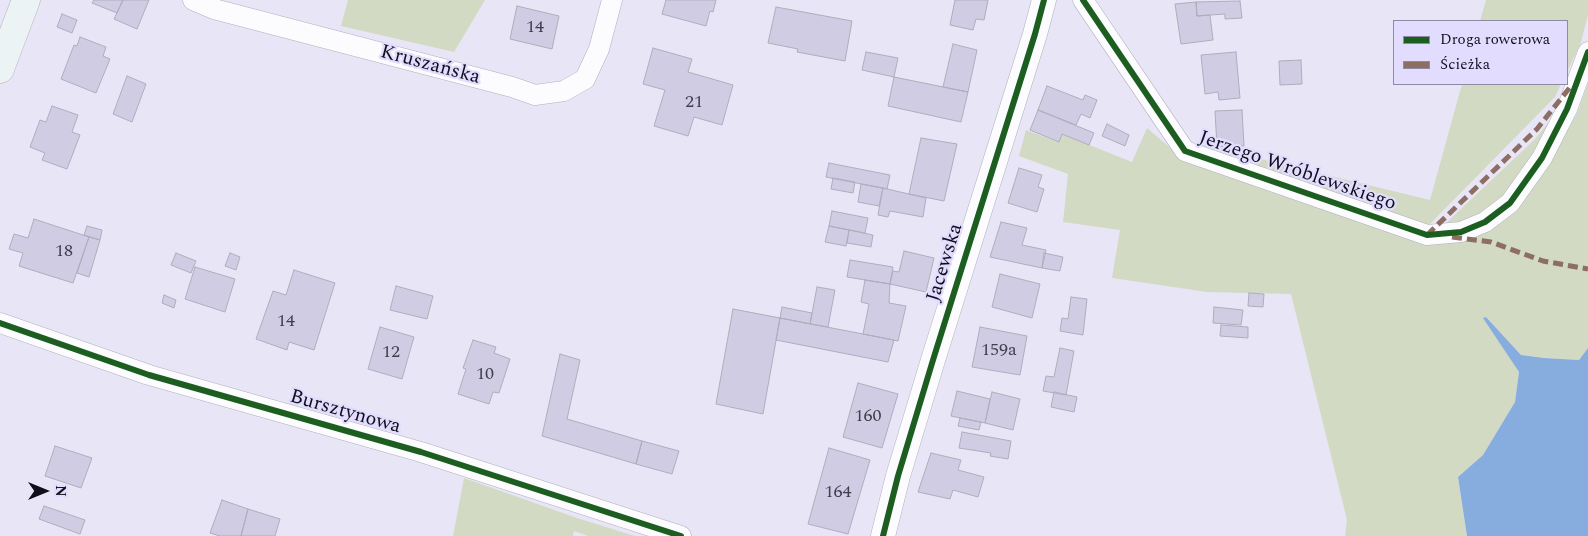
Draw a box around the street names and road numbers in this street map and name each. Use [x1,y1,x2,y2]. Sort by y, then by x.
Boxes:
street label: Kruszańska [377,41,483,91]
street label: Jerzego Wróblewskiego [1195,127,1399,217]
street label: Jacewska [923,221,969,305]
street label: Bursztynowa [287,386,403,440]

